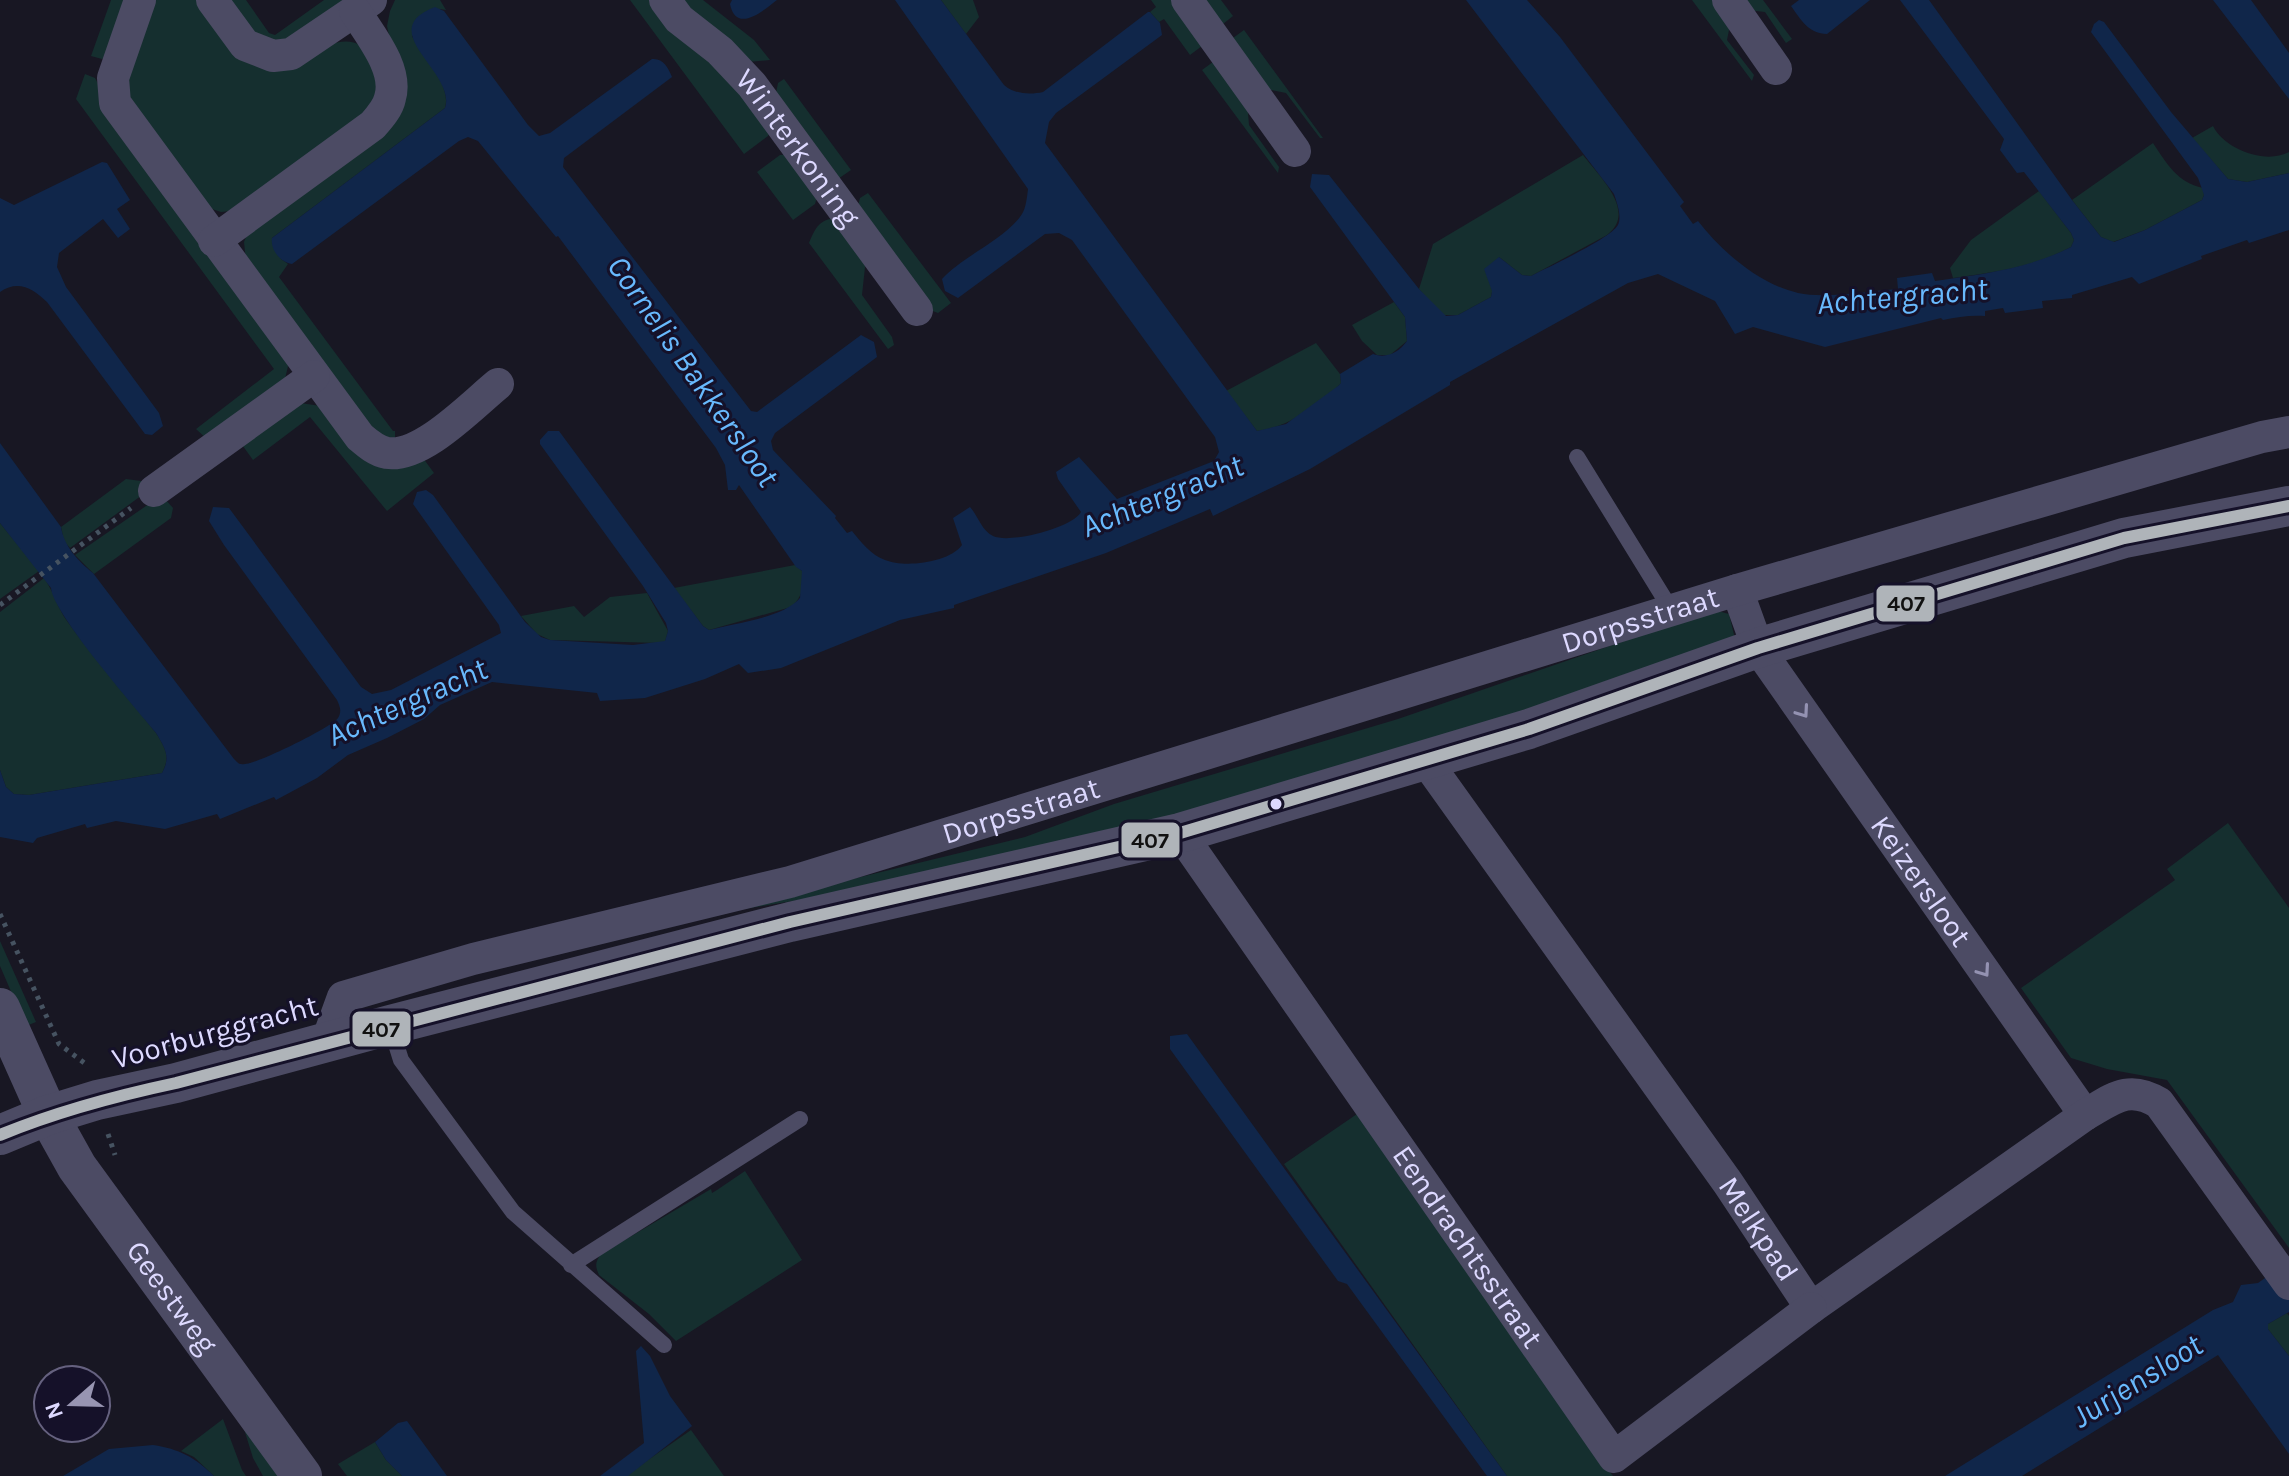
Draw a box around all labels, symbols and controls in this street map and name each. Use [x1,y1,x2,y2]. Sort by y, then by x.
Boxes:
street label: Winterkoning [728,61,868,234]
water label: Cornelis Bakkersloot [600,249,787,494]
water label: Achtergracht [1815,270,1990,322]
water label: Achtergracht [1076,446,1249,545]
street label: Dorpsstraat [1557,579,1723,661]
line badge: 407 [1875,584,1936,623]
text: 407 [1887,591,1925,617]
water label: Achtergracht [321,650,494,754]
one-way arrow [1793,704,1808,718]
street label: Dorpsstraat [938,770,1104,852]
unlabelled marker [1268,796,1284,812]
street label: Keizersloot [1863,809,1979,953]
line badge: 407 [1120,821,1181,859]
text: 407 [1131,828,1169,854]
one-way arrow [1974,962,1989,976]
street label: Voorburggracht [108,987,322,1077]
line badge: 407 [351,1010,412,1048]
text: 407 [362,1017,400,1043]
street label: Eendrachtsstraat [1385,1139,1551,1355]
street label: Melkpad [1711,1170,1806,1288]
street label: Geestweg [119,1234,225,1361]
water label: Jurjensloot [2065,1326,2210,1436]
north arrow [32,1364,112,1444]
text: N [39,1399,69,1422]

